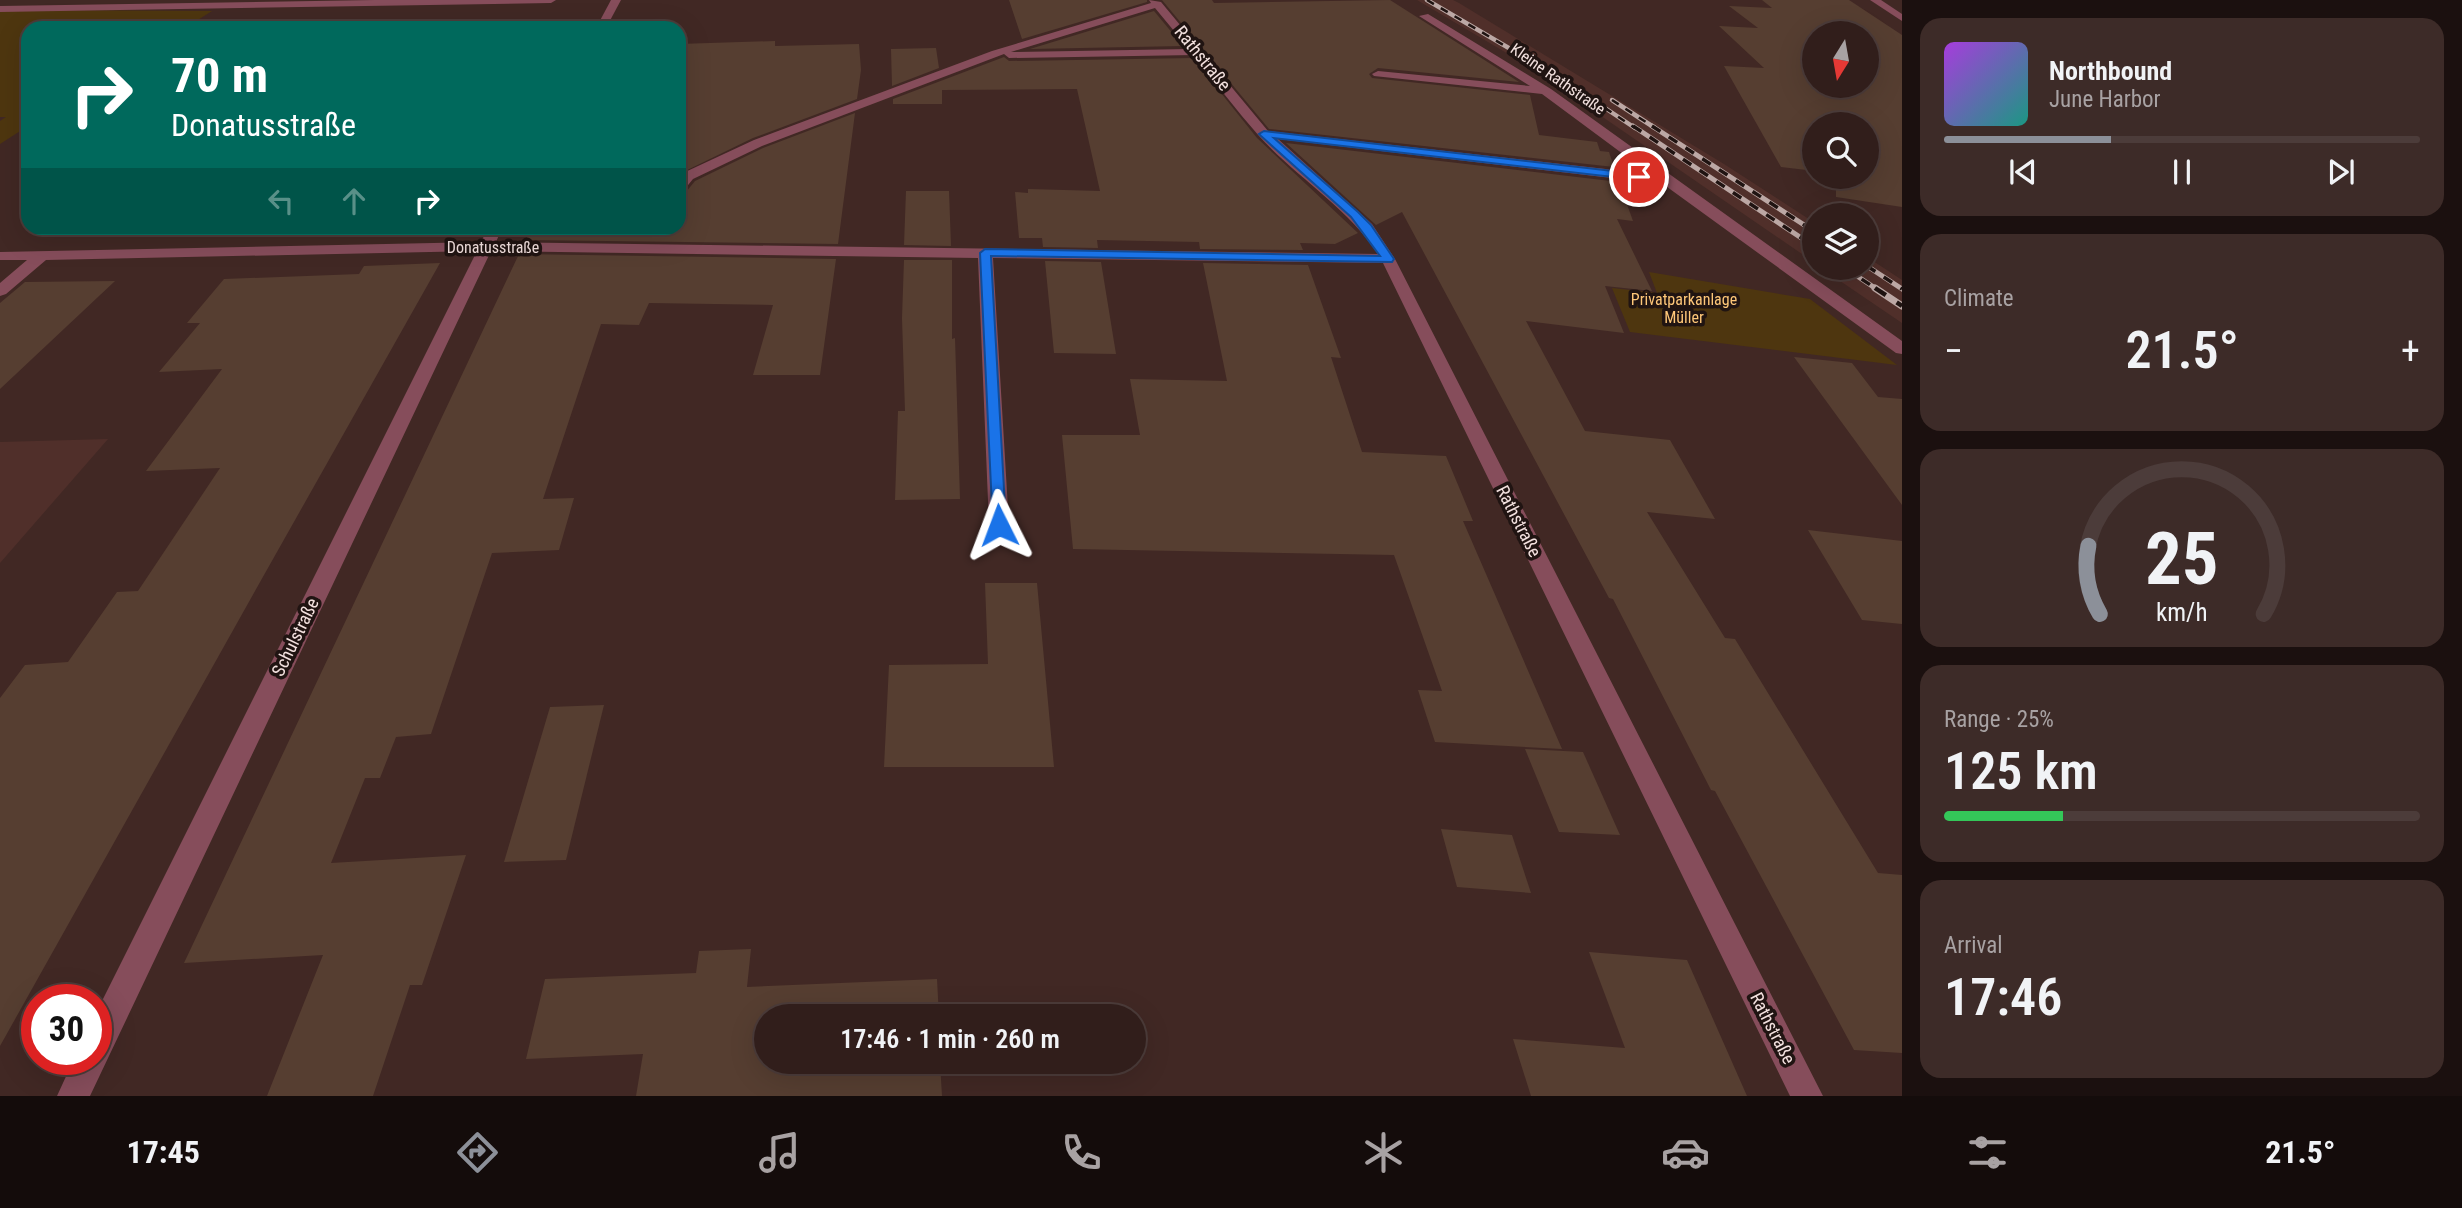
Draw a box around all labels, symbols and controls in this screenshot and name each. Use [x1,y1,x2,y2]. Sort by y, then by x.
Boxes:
street label: Rathstraße [1171,21,1235,95]
north arrow [1802,21,1880,98]
map controls [1802,21,1879,280]
street label: Kleine Rathstraße [1507,39,1609,119]
text: 70 m [171,47,268,104]
icon: right [56,49,147,140]
text: Northbound [2049,56,2172,86]
text: June Harbor [2049,86,2161,113]
text: Donatusstraße [171,106,356,144]
button: search [1802,112,1879,189]
pin [1609,147,1669,207]
icon: previous [2004,153,2042,191]
icon: pause [2163,153,2201,191]
icon: next [2322,153,2360,191]
icon: arrive [1620,158,1658,196]
icon: left [262,182,300,220]
icon: ahead [335,182,373,220]
icon: right [408,182,446,220]
button: layers [1802,203,1879,280]
street label: Donatusstraße [447,238,539,257]
text: Climate [1944,285,2014,312]
park label: Privatparkanlage Müller [1631,290,1737,327]
text: 21.5° [2125,320,2239,381]
text: − [1944,329,1963,373]
text: + [2401,329,2420,373]
street label: Rathstraße [1492,482,1546,560]
position arrow [962,488,1036,562]
text: 25 [2145,516,2219,602]
street label: Schulstraße [267,595,323,679]
text: km/h [2156,598,2208,627]
text: Range · 25% [1944,706,2054,733]
text: 125 km [1944,741,2098,802]
text: Arrival [1944,932,2003,959]
text: 17:46 [1944,967,2062,1028]
speed limit sign: 30 [21,984,112,1075]
street label: Rathstraße [1746,989,1800,1067]
text: 17:46 · 1 min · 260 m [840,1024,1060,1054]
icon: directions [453,1128,502,1177]
icon: music [755,1128,804,1177]
icon: phone [1057,1128,1106,1177]
icon: climate [1359,1128,1408,1177]
icon: car [1661,1128,1710,1177]
icon: filters [1963,1128,2012,1177]
text: 17:45 [127,1133,200,1171]
text: 21.5° [2265,1133,2335,1171]

